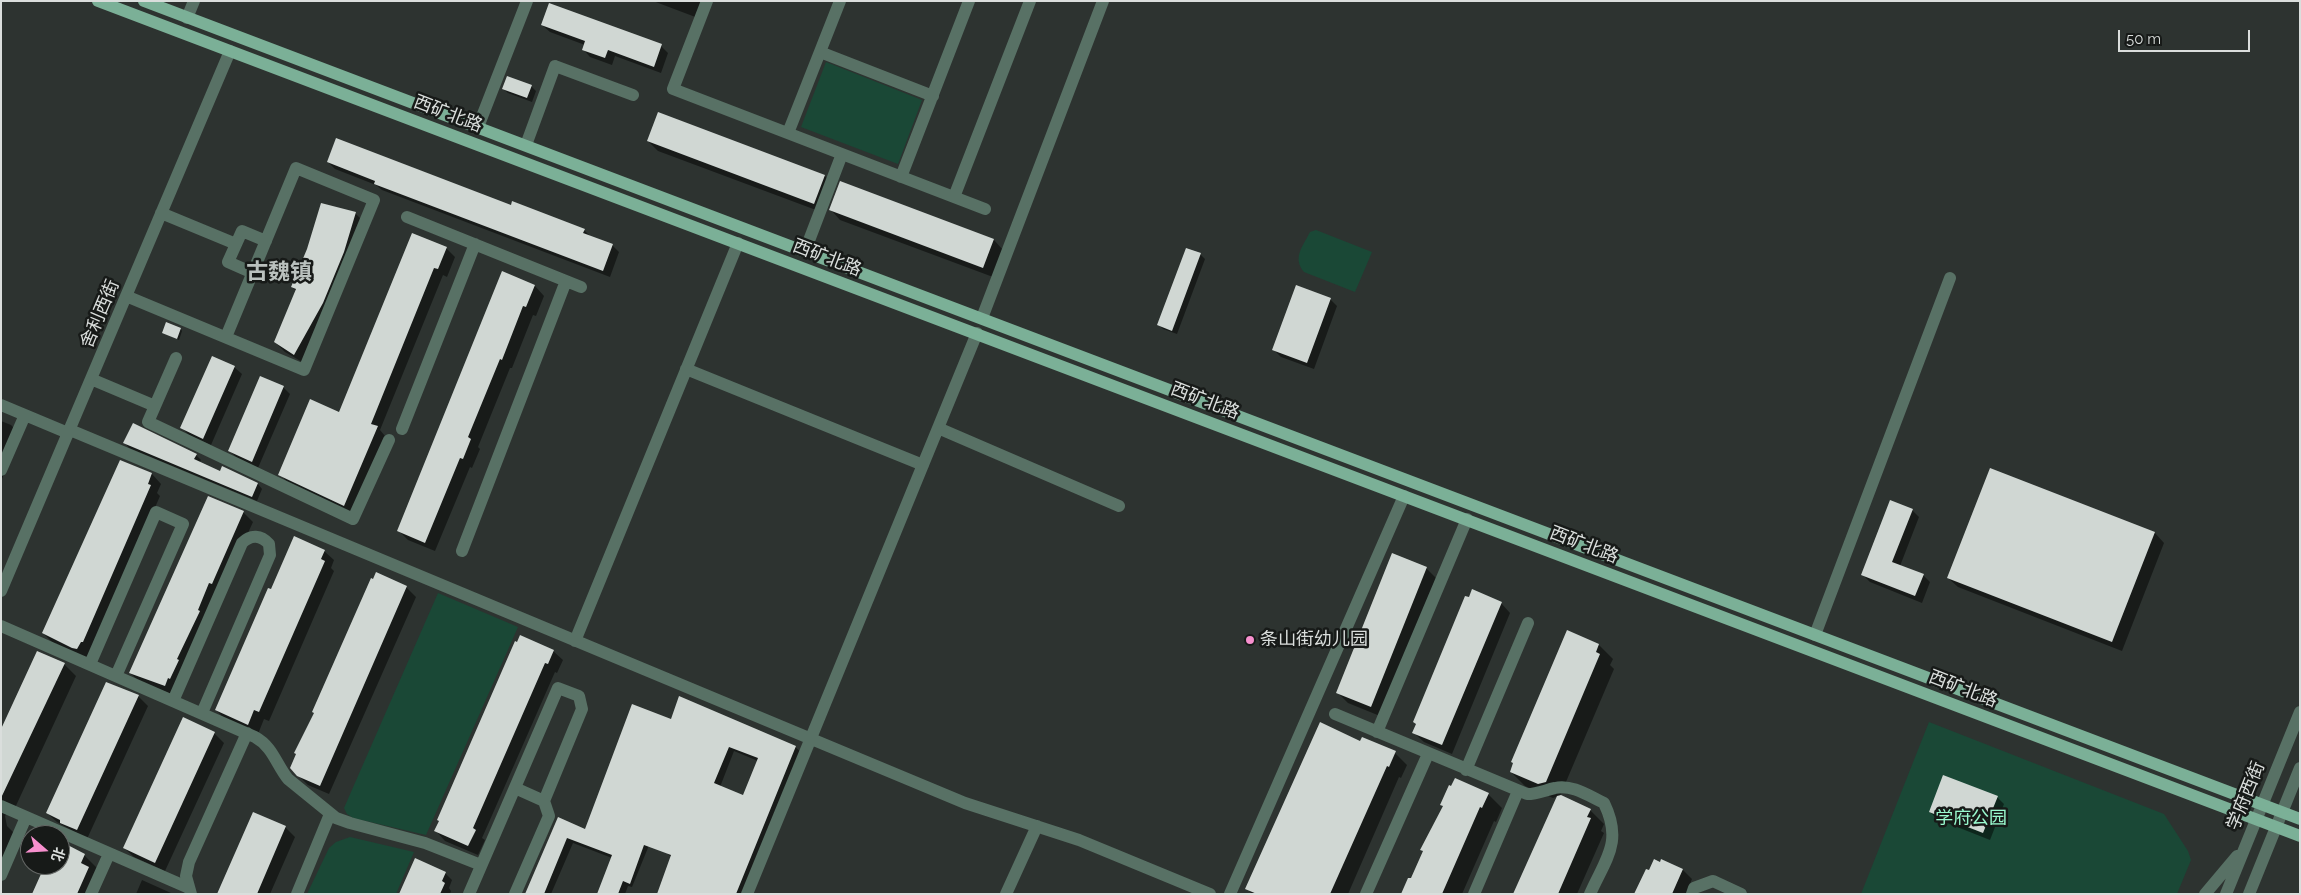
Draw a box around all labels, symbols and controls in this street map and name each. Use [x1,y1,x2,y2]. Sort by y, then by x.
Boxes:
scale bar [2121,20,2254,52]
text: 50 m [2126,30,2161,48]
street label: 西矿北路 [411,91,485,137]
street label: 西矿北路 [790,235,864,281]
district label: 古魏镇 [246,259,312,285]
street label: 舍利西街 [76,277,124,351]
street label: 西矿北路 [1168,378,1242,424]
street label: 西矿北路 [1547,522,1621,568]
place label: 条山街幼儿园 [1260,629,1368,651]
marker: 条山街幼儿园 [1244,634,1256,646]
street label: 西矿北路 [1926,666,2000,712]
street label: 学府西街 [2223,759,2269,833]
park label: 学府公园 [1935,808,2007,830]
north arrow [20,825,70,875]
text: 北 [48,845,68,864]

